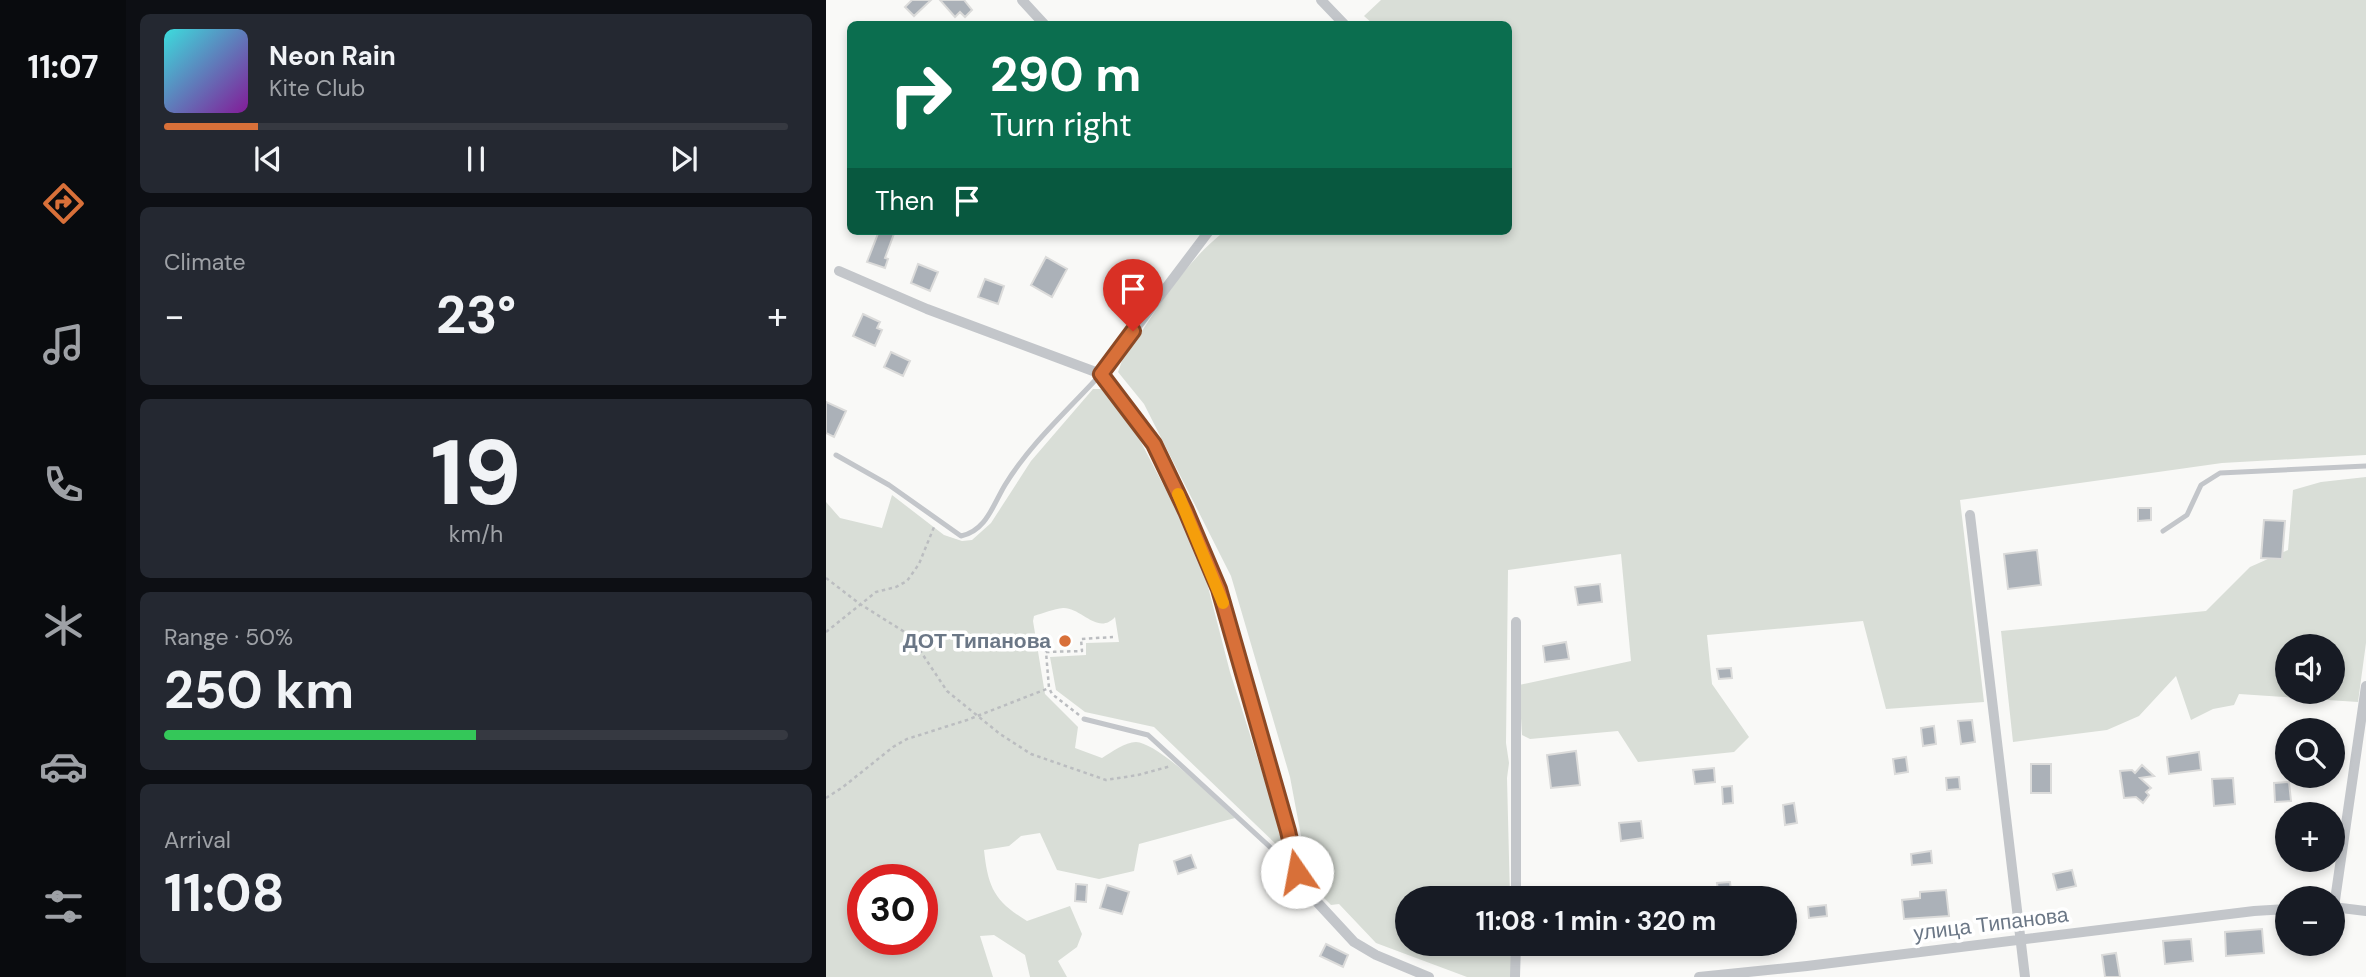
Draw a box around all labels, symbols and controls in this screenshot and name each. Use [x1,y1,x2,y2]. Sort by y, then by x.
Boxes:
text: Neon Rain [269,39,396,73]
text: 290 m [990,42,1141,106]
text: 11:07 [28,46,98,88]
icon: right [875,49,966,140]
text: Kite Club [269,73,365,103]
text: Turn right [990,104,1132,146]
icon: previous [249,140,287,178]
icon: pause [457,140,495,178]
icon: next [665,140,703,178]
icon: directions [39,179,88,228]
icon: arrive [948,182,986,220]
text: Then [875,184,934,218]
text: Climate [164,247,246,277]
pin [1103,259,1163,331]
icon: arrive [1114,270,1152,308]
text: 23° [436,281,516,349]
text: − [164,291,185,341]
text: + [767,291,788,341]
icon: music [39,320,88,369]
text: 19 [431,414,521,532]
icon: phone [39,460,88,509]
text: km/h [449,519,503,549]
icon: climate [39,601,88,650]
text: Range · 50% [164,622,293,652]
place label: ДОТ Типанова [903,627,1051,655]
marker: ДОТ Типанова [1057,633,1073,649]
map controls [2275,634,2345,956]
button: sound [2275,634,2345,704]
text: 250 km [164,656,354,724]
button: search [2275,718,2345,788]
icon: car [39,742,88,791]
button: + [2275,802,2345,872]
text: Arrival [164,825,231,855]
position arrow [1260,835,1334,909]
text: 11:08 [164,859,285,927]
speed limit sign: 30 [847,864,938,955]
icon: filters [39,882,88,931]
button: − [2275,886,2345,956]
street label: улица Типанова [1912,901,2070,947]
text: 11:08 · 1 min · 320 m [1476,904,1716,938]

